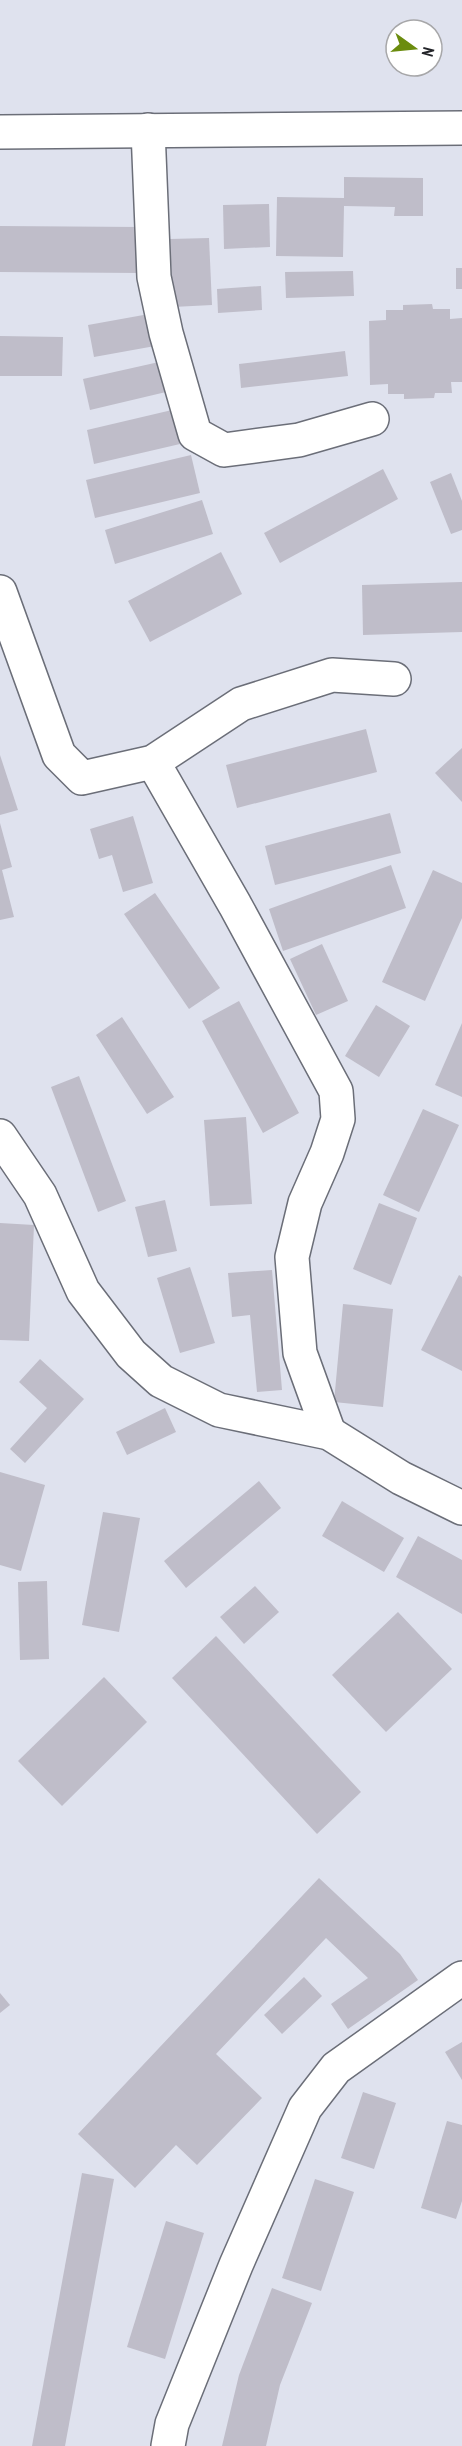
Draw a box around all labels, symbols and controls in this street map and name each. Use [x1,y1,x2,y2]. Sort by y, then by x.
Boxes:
north arrow [384,18,444,78]
text: N [418,45,439,59]

